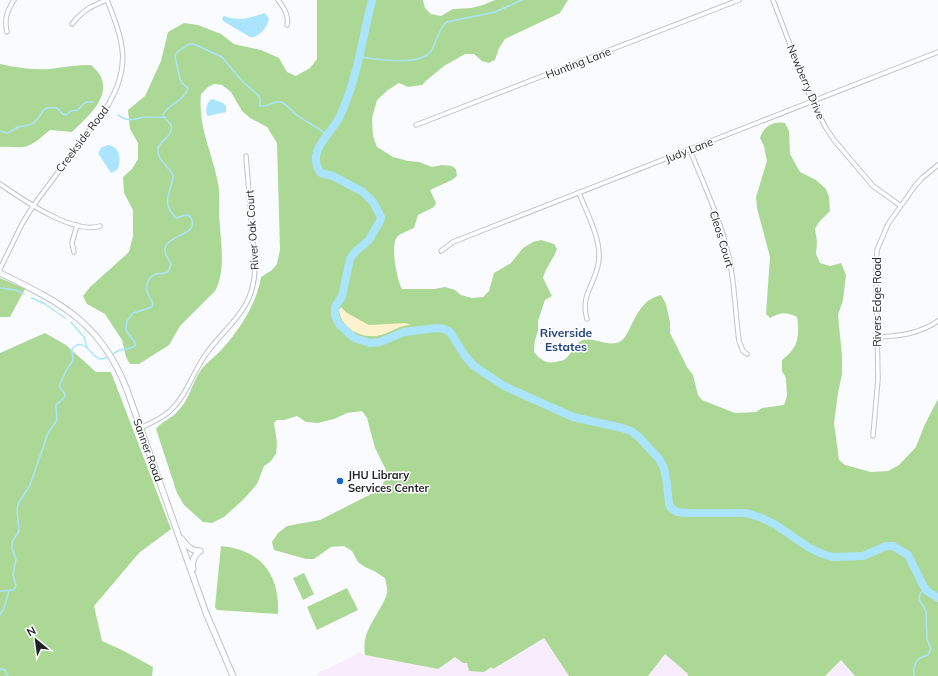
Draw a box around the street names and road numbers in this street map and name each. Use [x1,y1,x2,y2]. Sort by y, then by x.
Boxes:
street label: Newberry Drive [784,43,828,122]
street label: Hunting Lane [543,44,613,82]
street label: Creekside Road [52,103,112,175]
street label: Judy Lane [663,134,715,166]
street label: River Oak Court [242,189,262,271]
street label: Cleos Court [707,209,737,269]
street label: Rivers Edge Road [870,257,884,347]
street label: Sanner Road [130,417,166,483]

